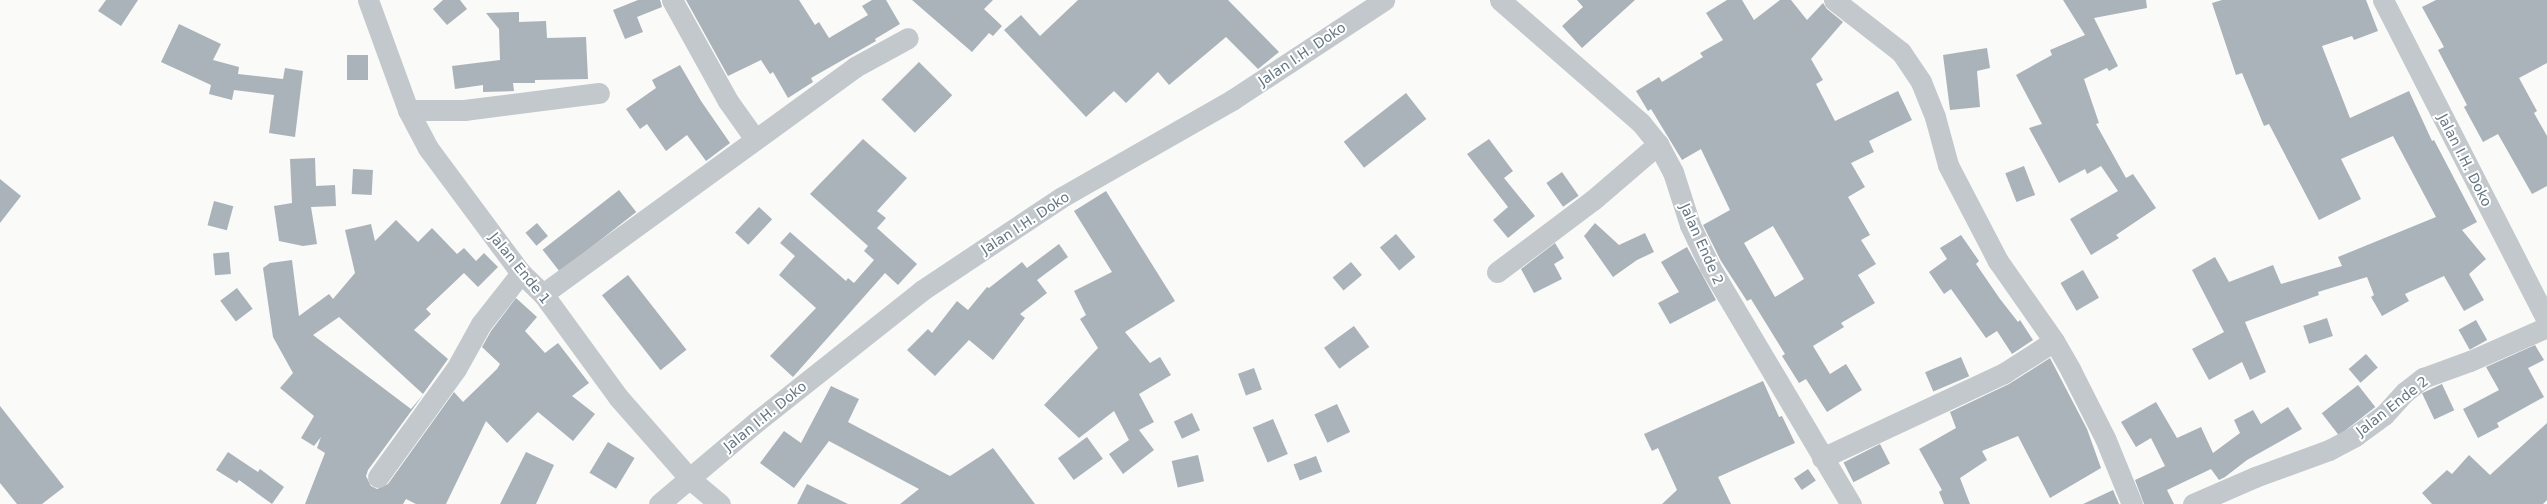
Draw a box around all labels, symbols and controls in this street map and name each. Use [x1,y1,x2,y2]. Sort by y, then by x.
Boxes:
street label: Jalan I.H. Doko [1255,19,1349,89]
street label: Jalan I.H. Doko [2434,111,2496,209]
street label: Jalan I.H. Doko [978,188,1072,258]
street label: Jalan Ende 2 [1677,201,1727,287]
street label: Jalan Ende 1 [486,229,554,307]
street label: Jalan Ende 2 [2353,373,2431,439]
street label: Jalan I.H. Doko [720,377,810,455]

